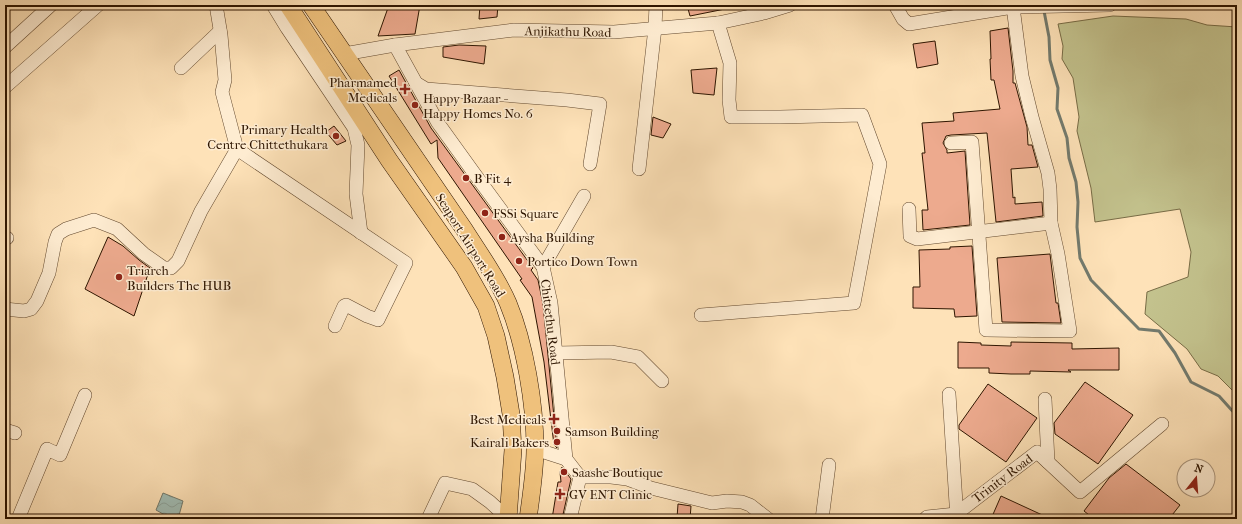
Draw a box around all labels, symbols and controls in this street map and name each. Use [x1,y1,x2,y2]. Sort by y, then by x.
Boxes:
street label: Anjikathu Road [524,23,612,40]
place label: Pharmamed Medicals [329,75,398,105]
marker: Pharmamed Medicals [400,84,410,94]
place label: Happy Bazaar - Happy Homes No. 6 [423,91,534,121]
marker: Happy Bazaar - Happy Homes No. 6 [410,100,420,110]
place label: Primary Health Centre Chittethukara [207,122,329,152]
marker: Primary Health Centre Chittethukara [331,131,341,141]
place label: B Fit 4 [474,171,511,186]
marker: B Fit 4 [461,173,471,183]
street label: Seaport Airport Road [433,191,509,301]
place label: FSSi Square [493,206,559,221]
marker: FSSi Square [480,208,490,218]
place label: Aysha Building [509,230,595,245]
marker: Aysha Building [497,232,507,242]
place label: Portico Down Town [527,254,638,269]
marker: Portico Down Town [514,256,524,266]
place label: Triarch Builders The HUB [127,263,231,293]
marker: Triarch Builders The HUB [114,272,124,282]
street label: Chittethu Road [538,278,563,367]
place label: Best Medicals [470,412,546,427]
marker: Best Medicals [549,414,559,424]
place label: Samson Building [565,424,660,439]
marker: Samson Building [552,426,562,436]
place label: Kairali Bakers [470,435,549,450]
marker: Kairali Bakers [552,437,562,447]
street label: Trinity Road [969,450,1036,506]
north arrow [1176,458,1216,498]
text: N [1193,461,1205,477]
place label: Saashe Boutique [572,465,664,480]
marker: Saashe Boutique [559,467,569,477]
place label: GV ENT Clinic [569,487,652,502]
marker: GV ENT Clinic [554,488,566,500]

